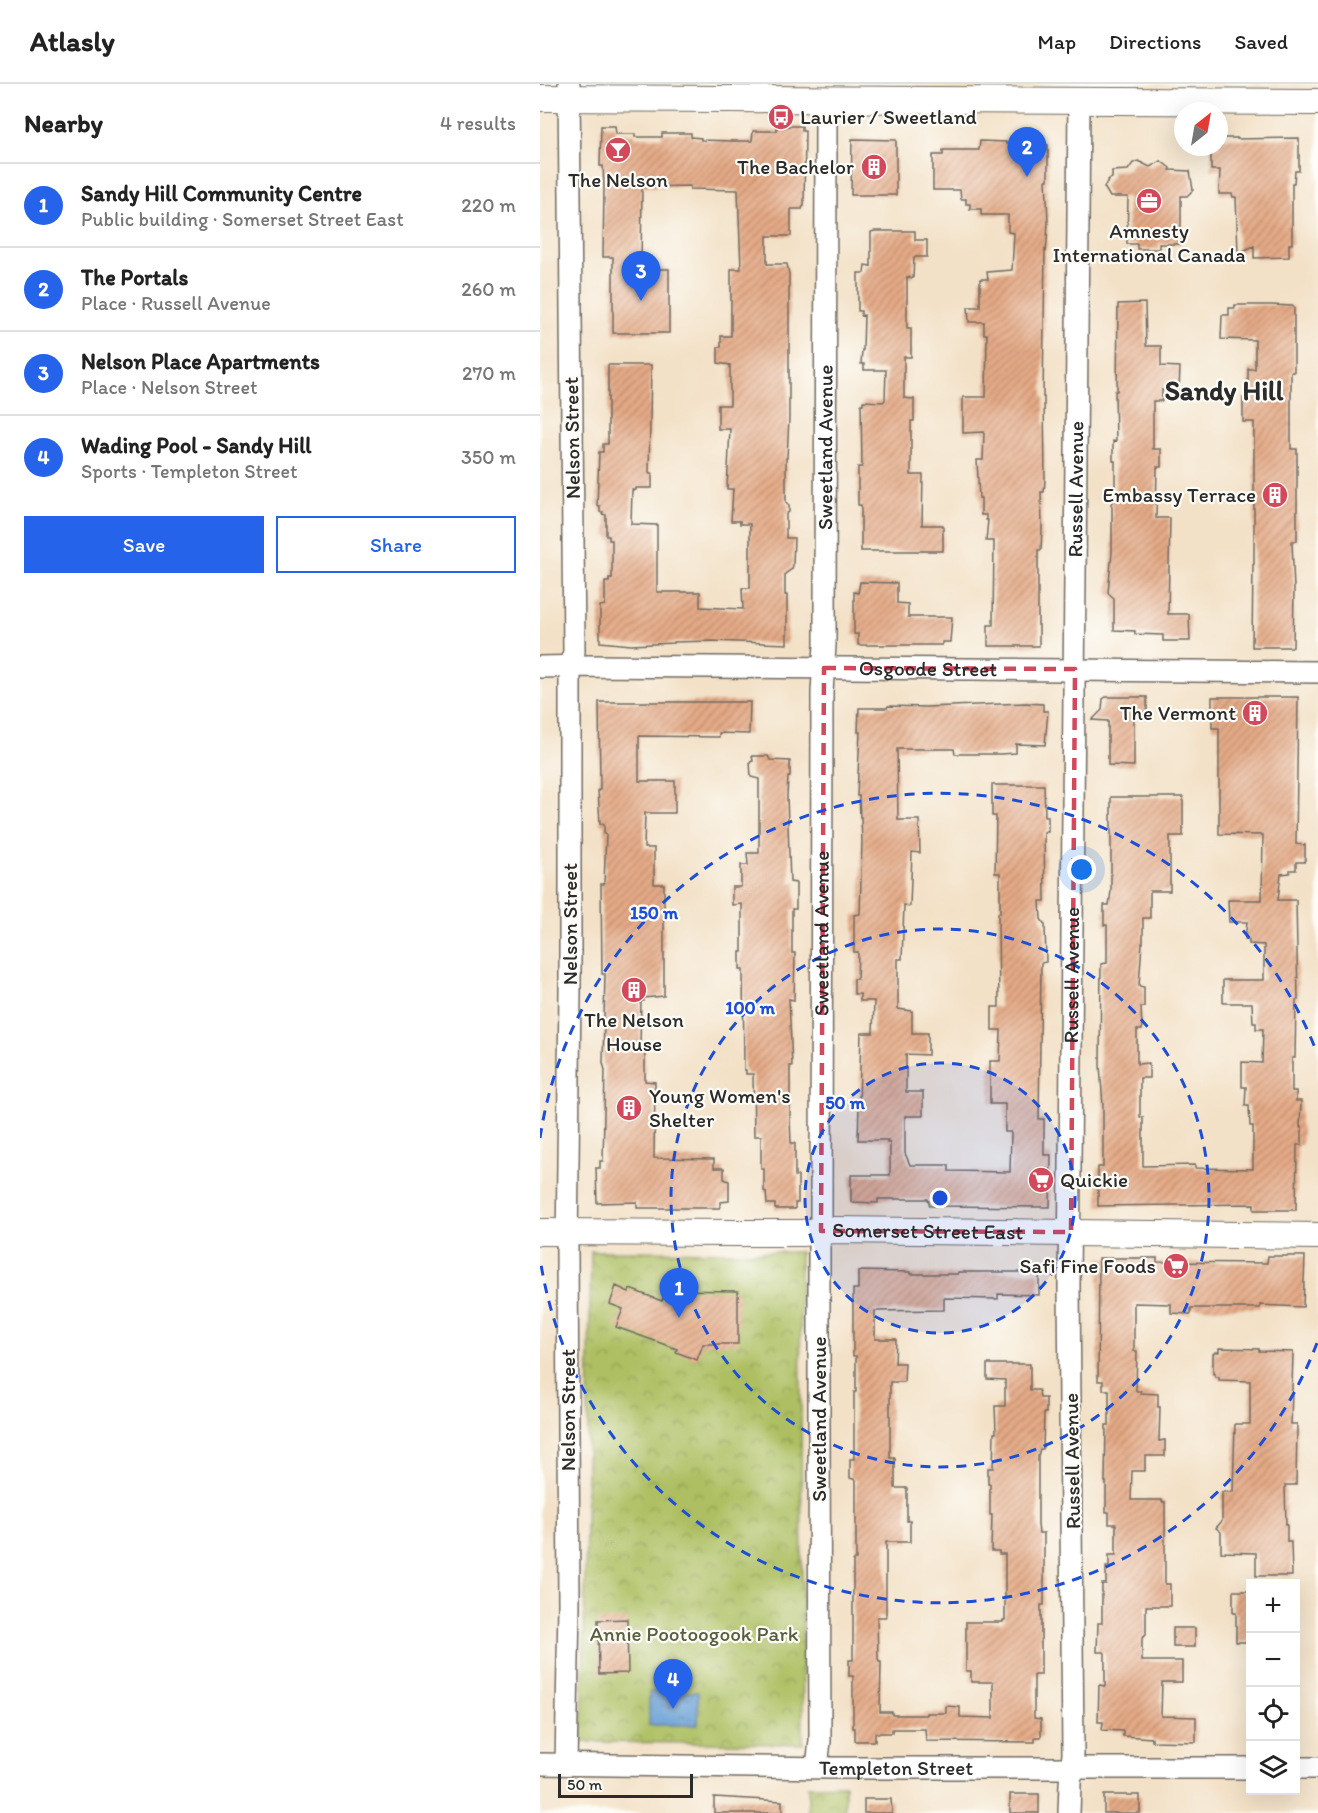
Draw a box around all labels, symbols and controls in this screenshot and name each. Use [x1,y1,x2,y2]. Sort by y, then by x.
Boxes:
text: Atlasly [30,24,115,58]
text: Map [1038,29,1076,54]
text: Directions [1109,29,1201,54]
text: Saved [1234,29,1288,54]
bus stop icon: Laurier / Sweetland [766,102,796,132]
north arrow [1174,102,1228,156]
place label: Laurier / Sweetland [800,104,977,129]
text: Nearby [24,107,103,139]
text: 4 results [440,111,516,135]
pin: 2 [1008,128,1046,177]
bar icon: The Nelson [603,135,633,165]
building icon: The Bachelor [859,152,889,182]
place label: The Bachelor [737,154,854,179]
place label: The Nelson [568,167,668,192]
text: Sandy Hill Community Centre [81,180,362,207]
office icon: Amnesty International Canada [1134,186,1164,216]
text: 1 [39,193,48,217]
text: 220 m [461,193,516,217]
text: Public building · Somerset Street East [81,207,404,231]
place label: Amnesty International Canada [1052,218,1246,267]
pin: 3 [622,252,660,301]
text: The Portals [81,264,188,291]
text: 2 [38,277,49,301]
text: 260 m [461,277,516,301]
text: Place · Russell Avenue [81,291,271,315]
text: Nelson Place Apartments [81,348,320,375]
text: 3 [38,361,49,385]
text: 270 m [462,361,516,385]
street label: Sweetland Avenue [812,365,838,530]
district label: Sandy Hill [1165,374,1284,407]
text: Place · Nelson Street [81,375,258,399]
street label: Nelson Street [558,376,585,499]
street label: Russell Avenue [1062,421,1088,558]
text: Wading Pool - Sandy Hill [81,432,312,459]
text: 4 [37,445,50,469]
text: 350 m [461,445,516,469]
text: Sports · Templeton Street [81,459,298,483]
building icon: Embassy Terrace [1260,480,1290,510]
place label: Embassy Terrace [1103,482,1256,507]
button: Save [24,516,264,573]
button: Share [276,516,516,573]
street label: Osgoode Street [859,655,997,681]
building icon: The Vermont [1240,698,1270,728]
place label: The Vermont [1120,700,1236,725]
street label: Sweetland Avenue [808,851,834,1016]
your location [1067,855,1096,884]
street label: Nelson Street [557,863,582,985]
text: 150 m [630,902,679,924]
street label: Russell Avenue [1058,907,1084,1044]
building icon: The Nelson House [619,975,649,1005]
text: 100 m [725,997,776,1019]
place label: The Nelson House [584,1007,684,1056]
place label: Young Women's Shelter [649,1083,791,1132]
text: 50 m [825,1092,866,1114]
building icon: Young Women's Shelter [614,1093,644,1123]
supermarket icon: Quickie [1026,1165,1056,1195]
place label: Quickie [1060,1167,1128,1192]
centre of rings [930,1188,950,1208]
street label: Somerset Street East [832,1217,1024,1244]
supermarket icon: Safi Fine Foods [1161,1251,1191,1281]
place label: Safi Fine Foods [1019,1253,1156,1278]
pin: 1 [660,1268,698,1318]
street label: Sweetland Avenue [806,1336,831,1502]
street label: Nelson Street [555,1349,580,1471]
street label: Russell Avenue [1058,1393,1085,1529]
map controls [1246,1579,1300,1795]
button: + [1246,1579,1300,1633]
park label: Annie Pootoogook Park [590,1621,799,1646]
button: − [1246,1633,1300,1687]
pin: 4 [654,1660,692,1709]
button: locate [1246,1687,1300,1741]
button: layers [1246,1741,1300,1795]
street label: Templeton Street [819,1755,973,1780]
scale bar [558,1771,693,1798]
text: 50 m [567,1775,602,1794]

